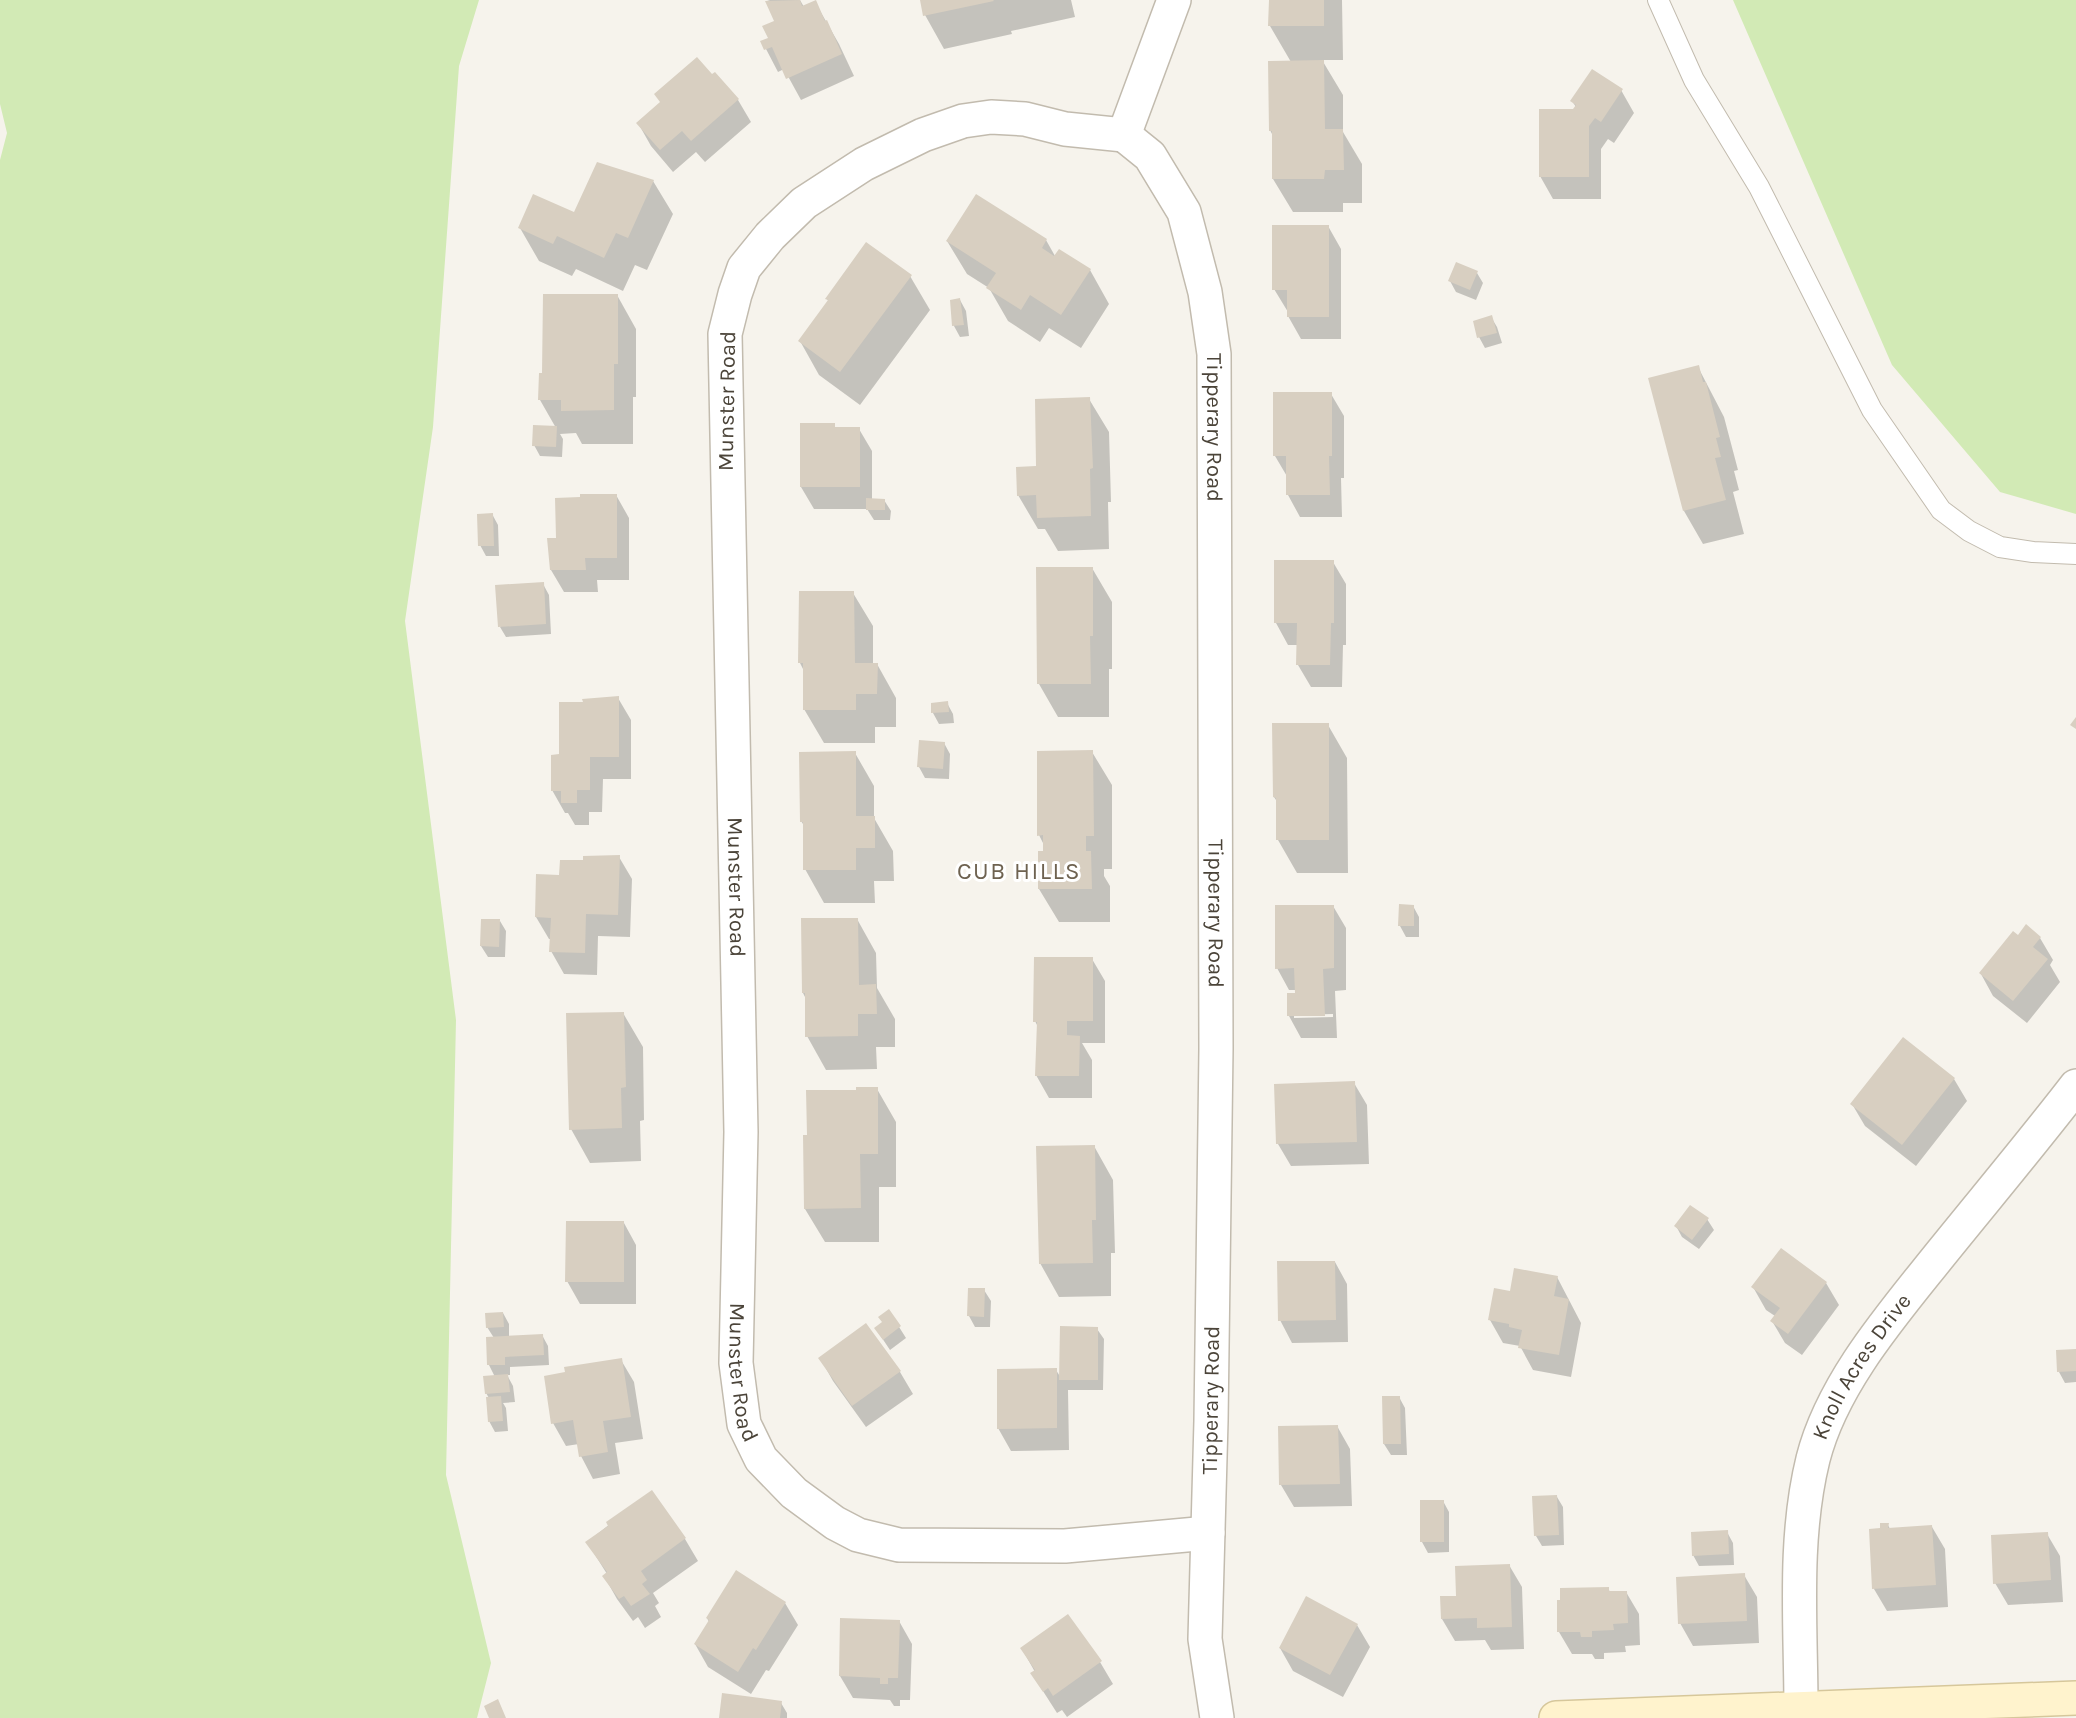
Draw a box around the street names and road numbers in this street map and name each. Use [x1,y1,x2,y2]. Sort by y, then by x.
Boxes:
street label: Munster Road [713,331,741,471]
street label: Tipperary Road [1201,353,1227,502]
street label: Munster Road [722,817,750,957]
street label: Tipperary Road [1202,839,1229,988]
street label: Knoll Acres Drive [1807,1288,1917,1443]
street label: Munster Road [723,1302,764,1446]
street label: Tipperary Road [1197,1325,1225,1475]

